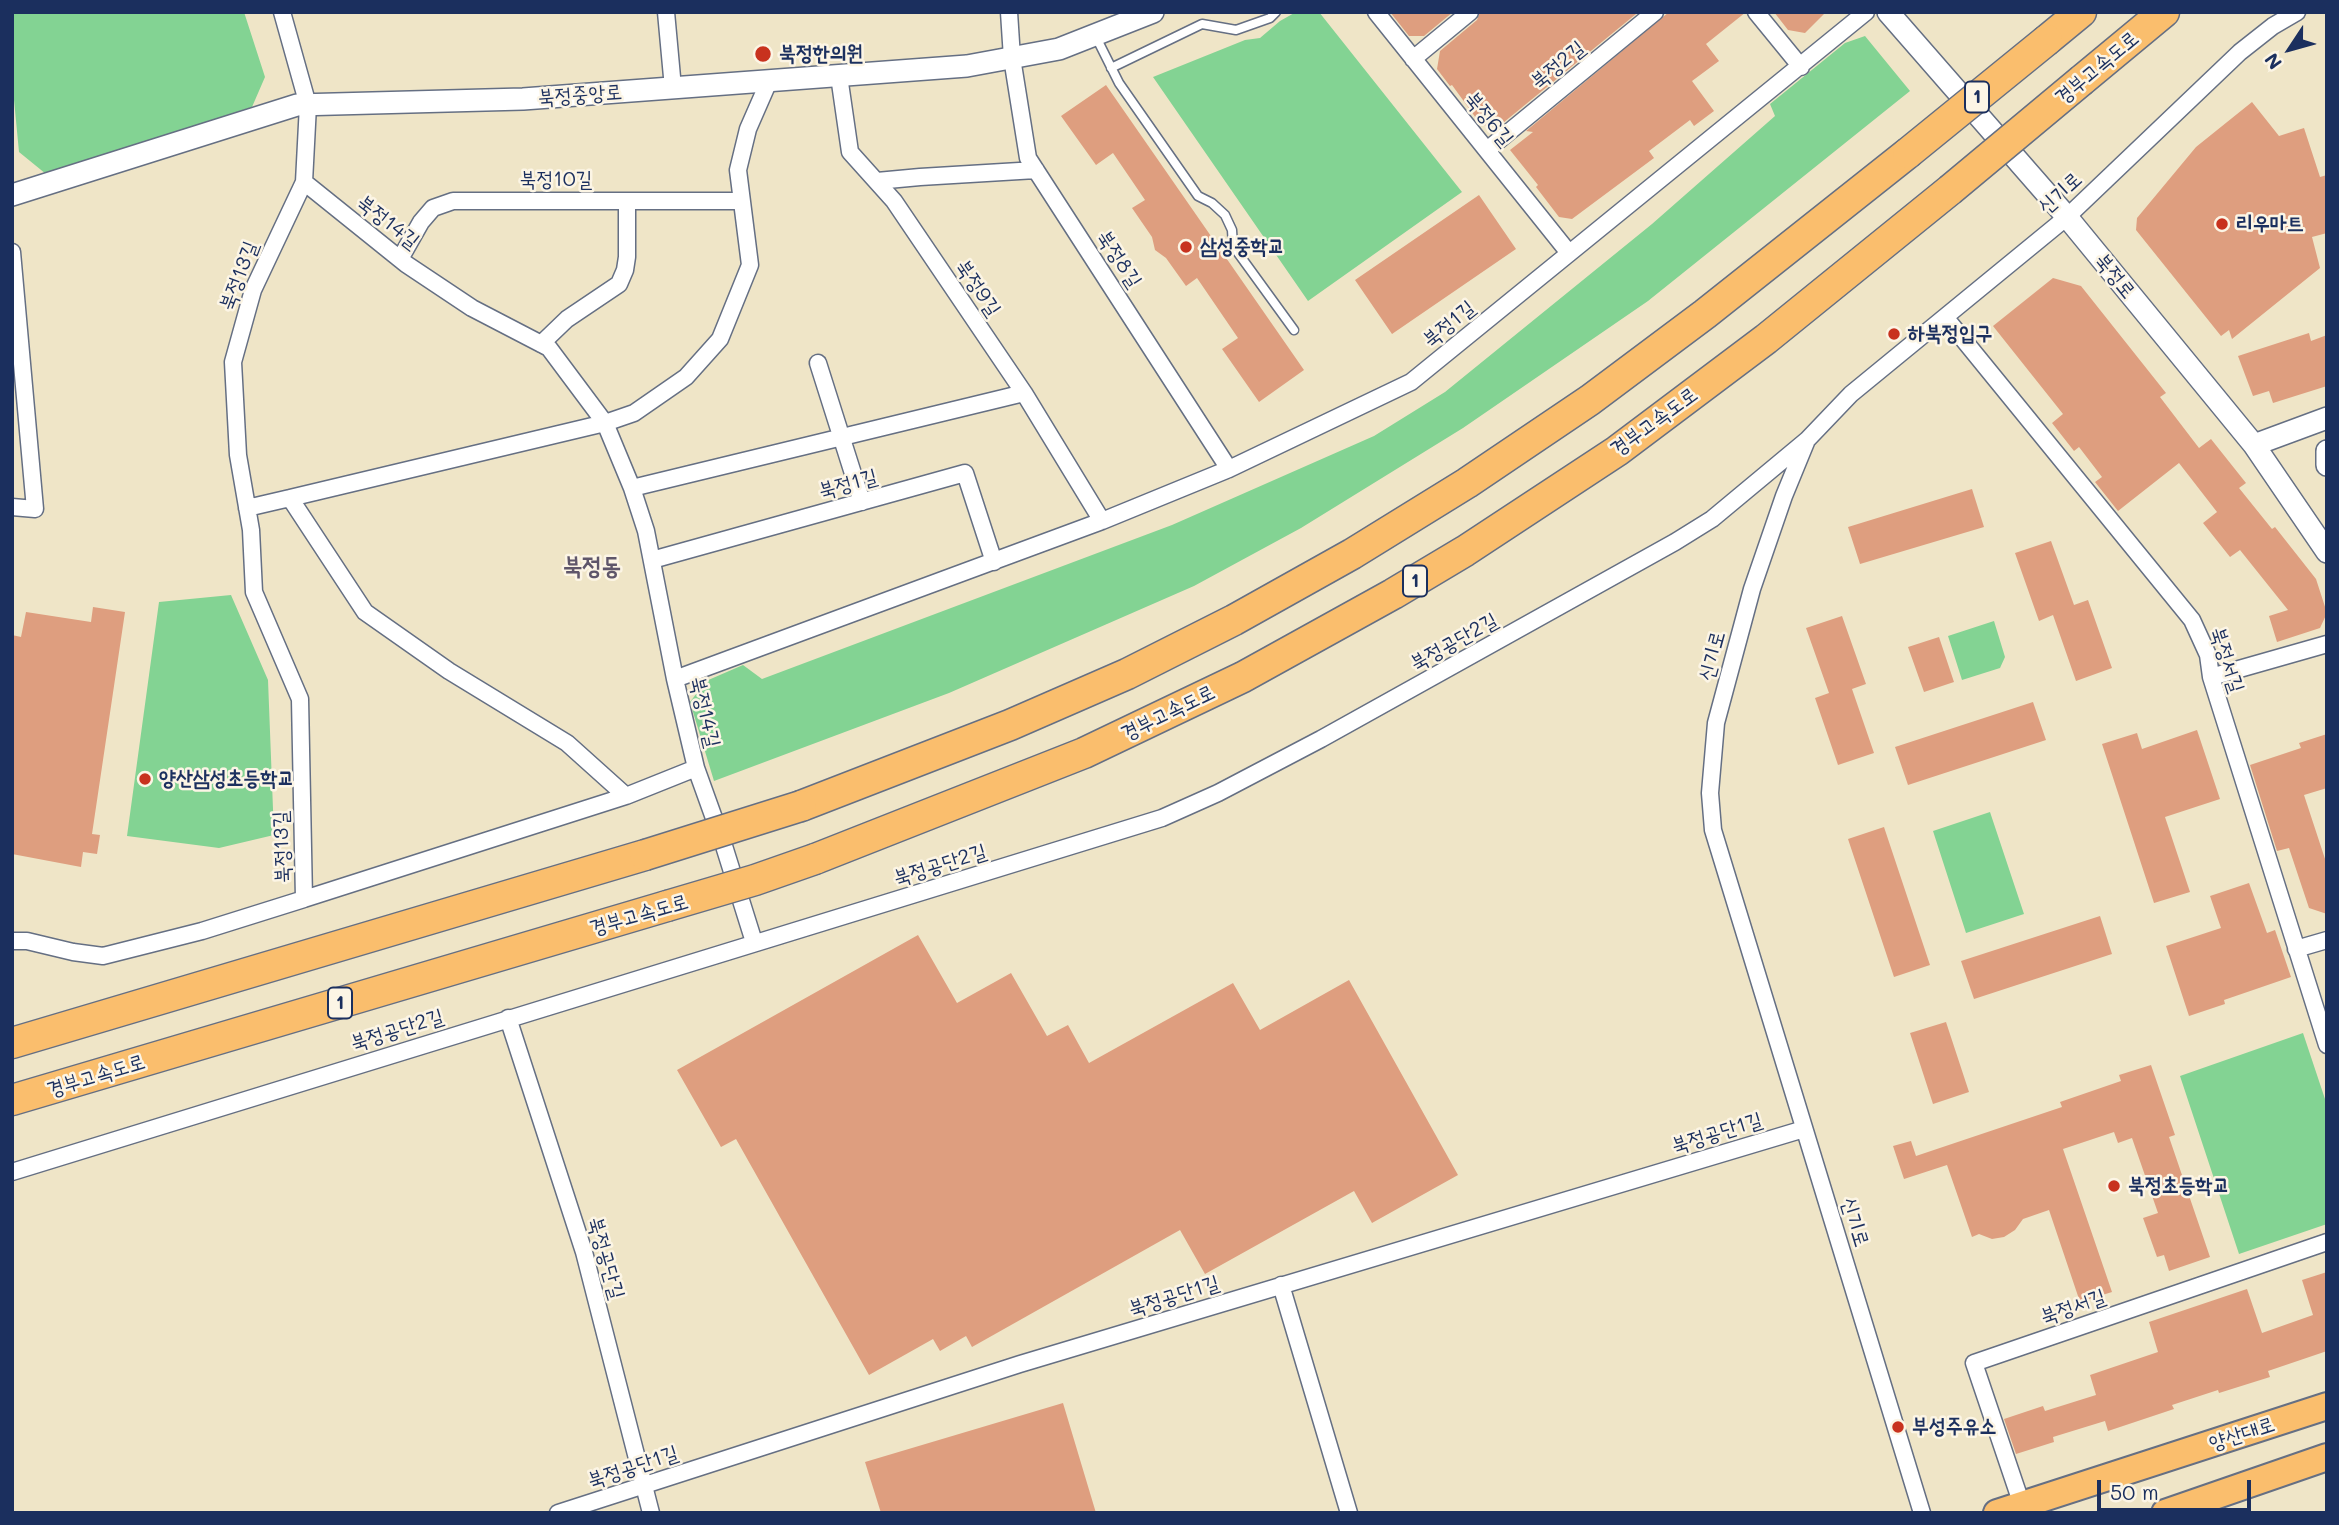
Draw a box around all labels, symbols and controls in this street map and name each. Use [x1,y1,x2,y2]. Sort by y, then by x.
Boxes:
north arrow [2255,14,2325,84]
street label: 경부고속도로 [2050,26,2144,110]
street label: 북정2길 [1526,36,1590,94]
place label: 북정한의원 [779,41,863,67]
marker: 북정한의원 [753,44,773,64]
text: N [2258,48,2287,75]
street label: 북정중앙로 [537,79,623,111]
road number: 1 [1965,82,1989,113]
street label: 북정6길 [1459,86,1519,152]
street label: 북정10길 [519,167,593,193]
street label: 신기로 [2033,167,2087,219]
street label: 북정14길 [352,190,424,254]
place label: 리우마트 [2236,211,2304,237]
marker: 리우마트 [2214,216,2230,232]
street label: 북정8길 [1091,226,1147,292]
place label: 삼성중학교 [1200,234,1284,260]
street label: 북정13길 [214,238,264,314]
marker: 삼성중학교 [1178,239,1194,255]
street label: 북정로 [2089,248,2141,304]
street label: 북정9길 [950,255,1006,321]
street label: 북정1길 [1418,295,1480,353]
place label: 하북정입구 [1908,321,1992,347]
marker: 하북정입구 [1886,326,1902,342]
street label: 경부고속도로 [1606,382,1702,462]
street label: 북정1길 [816,464,880,504]
district label: 북정동 [563,553,621,581]
road number: 1 [1403,566,1427,596]
street label: 북정공단2길 [1406,608,1502,676]
street label: 북정서길 [2205,624,2249,696]
street label: 신기로 [1693,628,1731,684]
street label: 북정14길 [685,674,725,750]
street label: 경부고속도로 [1117,679,1219,747]
place label: 양산삼성초등학교 [159,766,294,792]
marker: 양산삼성초등학교 [137,771,153,787]
street label: 북정13길 [268,810,296,884]
street label: 북정공단2길 [890,839,990,891]
street label: 경부고속도로 [587,889,691,941]
road number: 1 [328,987,352,1018]
street label: 북정공단2길 [347,1004,447,1056]
street label: 경부고속도로 [44,1049,148,1103]
street label: 북정공단1길 [1668,1107,1766,1159]
place label: 북정초등학교 [2128,1173,2229,1199]
marker: 북정초등학교 [2106,1178,2122,1194]
street label: 신기로 [1836,1194,1874,1250]
street label: 북정공단길 [582,1214,630,1302]
street label: 북정공단1길 [1125,1270,1223,1322]
street label: 북정서길 [2037,1284,2109,1330]
street label: 양산대로 [2206,1412,2278,1456]
place label: 부성주유소 [1912,1414,1996,1440]
marker: 부성주유소 [1890,1419,1906,1435]
street label: 북정공단1길 [584,1441,682,1493]
scale bar [2101,1466,2255,1510]
text: 50 m [2110,1478,2159,1505]

